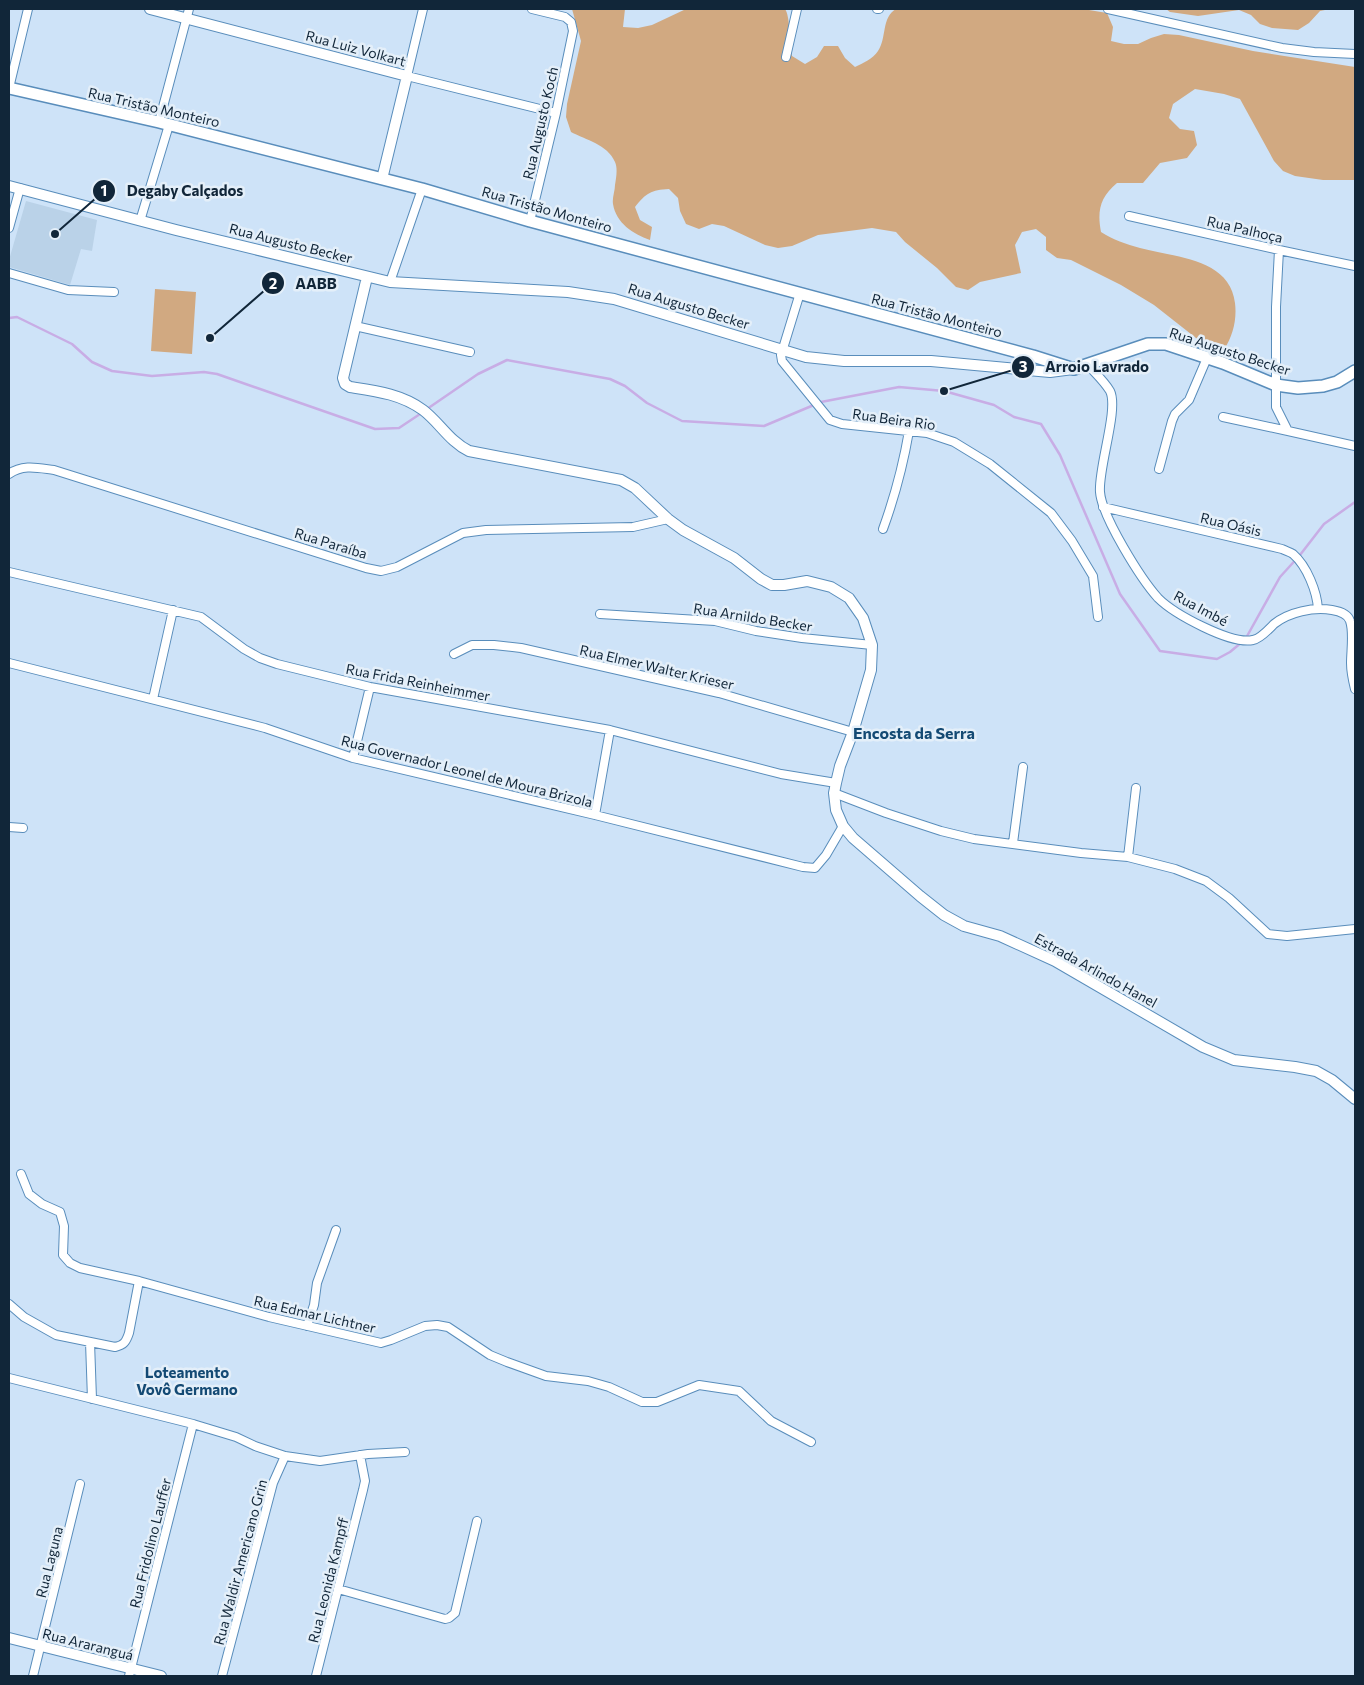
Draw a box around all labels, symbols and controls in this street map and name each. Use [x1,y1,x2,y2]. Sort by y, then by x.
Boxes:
street label: Rua Luiz Volkart [304,26,408,70]
street label: Rua Augusto Koch [519,65,561,181]
street label: Rua Tristão Monteiro [87,84,221,130]
callout: Degaby Calçados [92,176,253,206]
text: 1 [101,181,107,199]
text: Degaby Calçados [127,181,243,199]
street label: Rua Tristão Monteiro [480,182,614,236]
street label: Rua Palhoça [1205,212,1285,246]
street label: Rua Augusto Becker [228,219,355,267]
callout: AABB [261,268,347,298]
text: 2 [269,274,277,292]
text: AABB [295,274,337,292]
street label: Rua Augusto Becker [626,279,752,333]
street label: Rua Tristão Monteiro [870,289,1004,341]
street label: Rua Augusto Becker [1167,323,1293,379]
callout: Arroio Lavrado [1010,352,1159,382]
text: 3 [1019,357,1028,375]
text: Arroio Lavrado [1045,357,1149,375]
street label: Rua Beira Rio [851,405,937,433]
street label: Rua Oásis [1199,509,1263,539]
street label: Rua Paraíba [293,524,369,562]
street label: Rua Imbé [1171,587,1231,629]
street label: Rua Arnildo Becker [692,599,814,635]
street label: Rua Elmer Walter Krieser [578,641,736,693]
street label: Rua Frida Reinheimmer [344,660,492,704]
district label: Encosta da Serra [853,723,975,742]
street label: Rua Governador Leonel de Moura Brizola [340,731,594,811]
street label: Estrada Arlindo Hanel [1032,929,1160,1011]
street label: Rua Edmar Lichtner [252,1292,378,1336]
district label: Loteamento Vovô Germano [136,1363,238,1398]
street label: Rua Fridolino Lauffer [126,1476,174,1610]
street label: Rua Waldir Americano Grin [210,1477,270,1647]
street label: Rua Leonida Kampff [304,1515,352,1644]
street label: Rua Laguna [32,1524,66,1600]
street label: Rua Araranguá [41,1624,135,1664]

